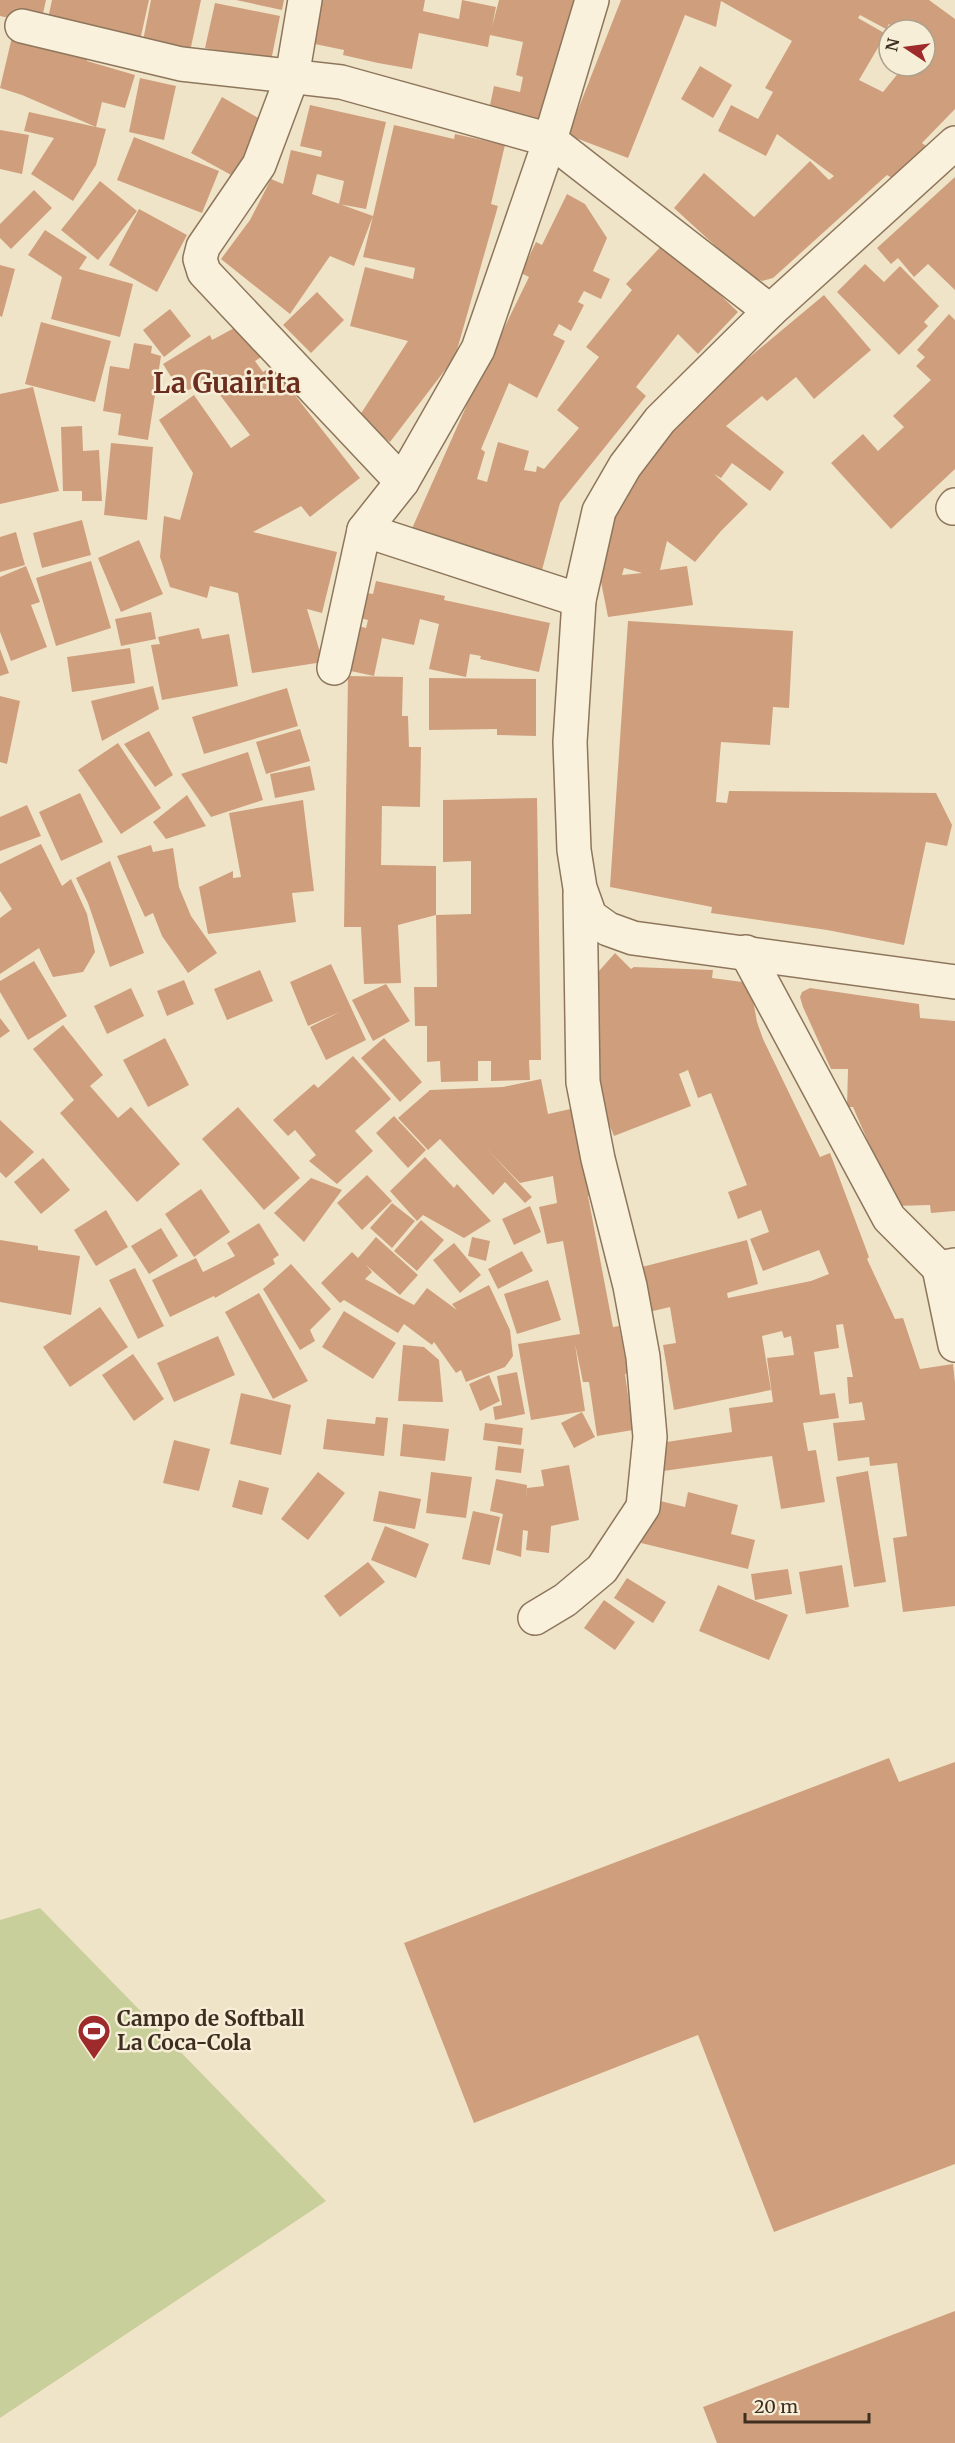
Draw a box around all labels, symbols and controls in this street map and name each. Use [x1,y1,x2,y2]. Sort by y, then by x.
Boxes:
north arrow [877,18,937,78]
text: N [881,36,904,53]
district label: La Guairita [153,366,301,400]
place label: Campo de Softball La Coca-Cola [117,2005,305,2056]
sports icon: Campo de Softball La Coca-Cola [76,2013,112,2060]
scale bar [745,2386,870,2424]
text: 20 m [754,2395,798,2418]

